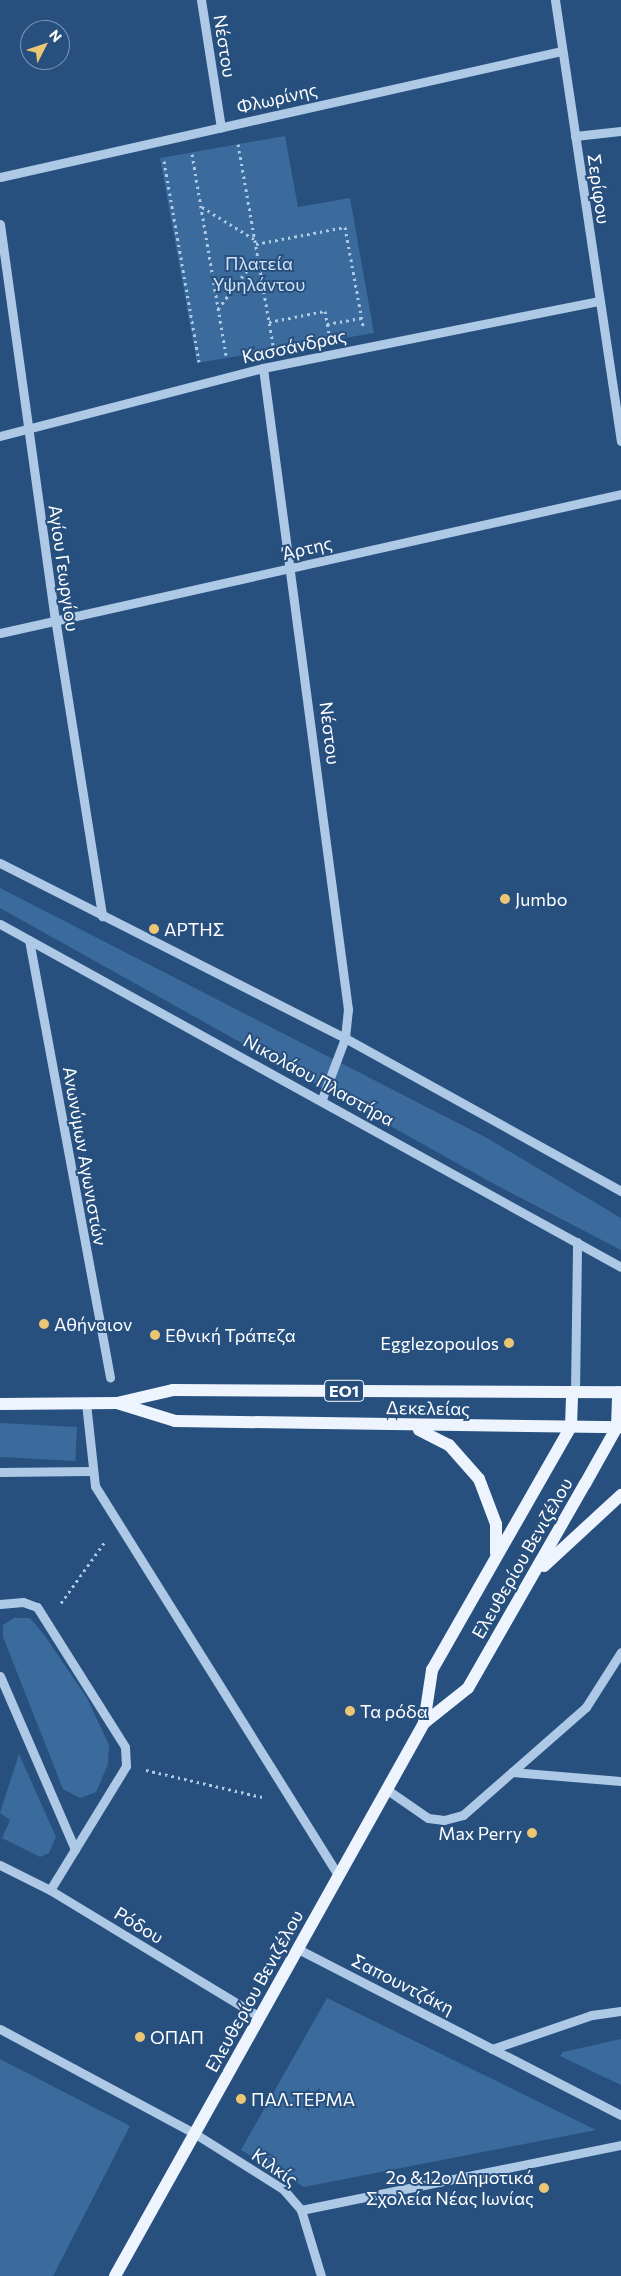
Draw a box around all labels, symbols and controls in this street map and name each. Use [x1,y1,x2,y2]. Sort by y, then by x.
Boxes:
street label: Νέστου [209,13,241,79]
north arrow [20,20,70,70]
text: N [46,26,66,45]
street label: Φλωρίνης [235,78,319,118]
street label: Σερίφου [583,153,615,225]
park label: Πλατεία Υψηλάντου [213,253,305,296]
street label: Κασσάνδρας [240,324,348,368]
street label: Αγίου Γεωργίου [44,503,84,633]
street label: Άρτης [280,532,334,564]
street label: Νέστου [315,700,345,766]
place label: Jumbo [515,888,567,910]
marker: Jumbo [499,893,511,905]
place label: ΑΡΤΗΣ [164,918,224,940]
marker: ΑΡΤΗΣ [148,923,160,935]
street label: Νικολάου Πλαστήρα [240,1030,398,1130]
street label: Ανωνύμων Αγωνιστών [59,1065,111,1247]
place label: Αθήναιον [54,1313,132,1335]
marker: Αθήναιον [38,1318,50,1330]
place label: Εθνική Τράπεζα [165,1324,296,1346]
marker: Εθνική Τράπεζα [149,1329,161,1341]
place label: Egglezopoulos [380,1332,499,1354]
marker: Egglezopoulos [503,1337,515,1349]
road number: ΕΟ1 [324,1378,364,1404]
street label: Δεκελείας [386,1396,470,1420]
street label: Ελευθερίου Βενιζέλου [467,1474,577,1642]
place label: Τα ρόδα [360,1700,428,1722]
marker: Τα ρόδα [344,1705,356,1717]
place label: Max Perry [438,1822,522,1844]
marker: Max Perry [526,1827,538,1839]
street label: Ρόδου [111,1902,167,1948]
street label: Ελευθερίου Βενιζέλου [200,1906,308,2076]
street label: Σαπουντζάκη [348,1949,458,2019]
place label: ΟΠΑΠ [150,2026,204,2048]
marker: ΟΠΑΠ [134,2031,146,2043]
place label: ΠΑΛ.ΤΕΡΜΑ [251,2088,355,2110]
marker: ΠΑΛ.ΤΕΡΜΑ [235,2093,247,2105]
street label: Κιλκίς [248,2144,302,2190]
place label: 2ο &12ο Δημοτικά Σχολεία Νέας Ιωνίας [366,2167,534,2210]
marker: 2ο &12ο Δημοτικά Σχολεία Νέας Ιωνίας [538,2182,550,2194]

